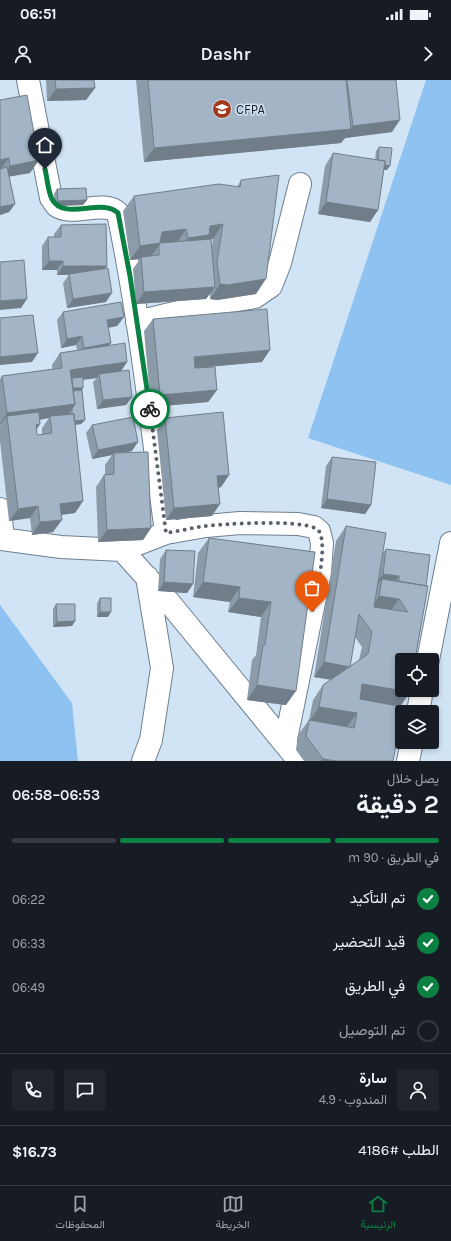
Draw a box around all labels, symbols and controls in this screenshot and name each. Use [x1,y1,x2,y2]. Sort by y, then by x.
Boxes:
text: 06:51 [20,5,57,23]
icon: person [12,43,34,65]
text: Dashr [200,43,251,65]
icon: forward [417,43,439,65]
school or university icon: CFPA [211,98,233,120]
place label: CFPA [236,102,265,117]
pin [28,128,62,169]
icon: home [34,134,56,156]
courier [130,389,170,429]
icon: bike [139,398,161,420]
pin [295,571,329,612]
icon: bag [301,577,323,599]
map controls [395,653,439,749]
button: locate [395,653,439,697]
button: layers [395,705,439,749]
text: يصل خلال [387,771,439,786]
text: 06:53–06:58 [12,786,100,804]
text: 2 دقيقة [356,789,439,820]
text: في الطريق · 90 m [348,850,439,865]
icon: check [417,888,439,910]
text: تم التأكيد [350,889,405,907]
text: 06:22 [12,892,45,907]
icon: check [417,932,439,954]
text: قيد التحضير [333,933,405,951]
text: 06:33 [12,936,46,951]
icon: check [417,976,439,998]
text: في الطريق [345,977,405,995]
text: 06:49 [12,980,45,995]
text: تم التوصيل [339,1021,405,1039]
button: phone [12,1069,54,1111]
button: chat [64,1069,106,1111]
text: سارة [359,1069,387,1087]
button: person [397,1069,439,1111]
text: المندوب · 4.9 [319,1092,387,1107]
text: الطلب #4186 [358,1141,439,1159]
text: $16.73 [12,1143,57,1161]
tab: المحفوظات [55,1193,105,1234]
tab: الخريطة [216,1193,250,1234]
tab: الرئيسية [360,1193,396,1234]

